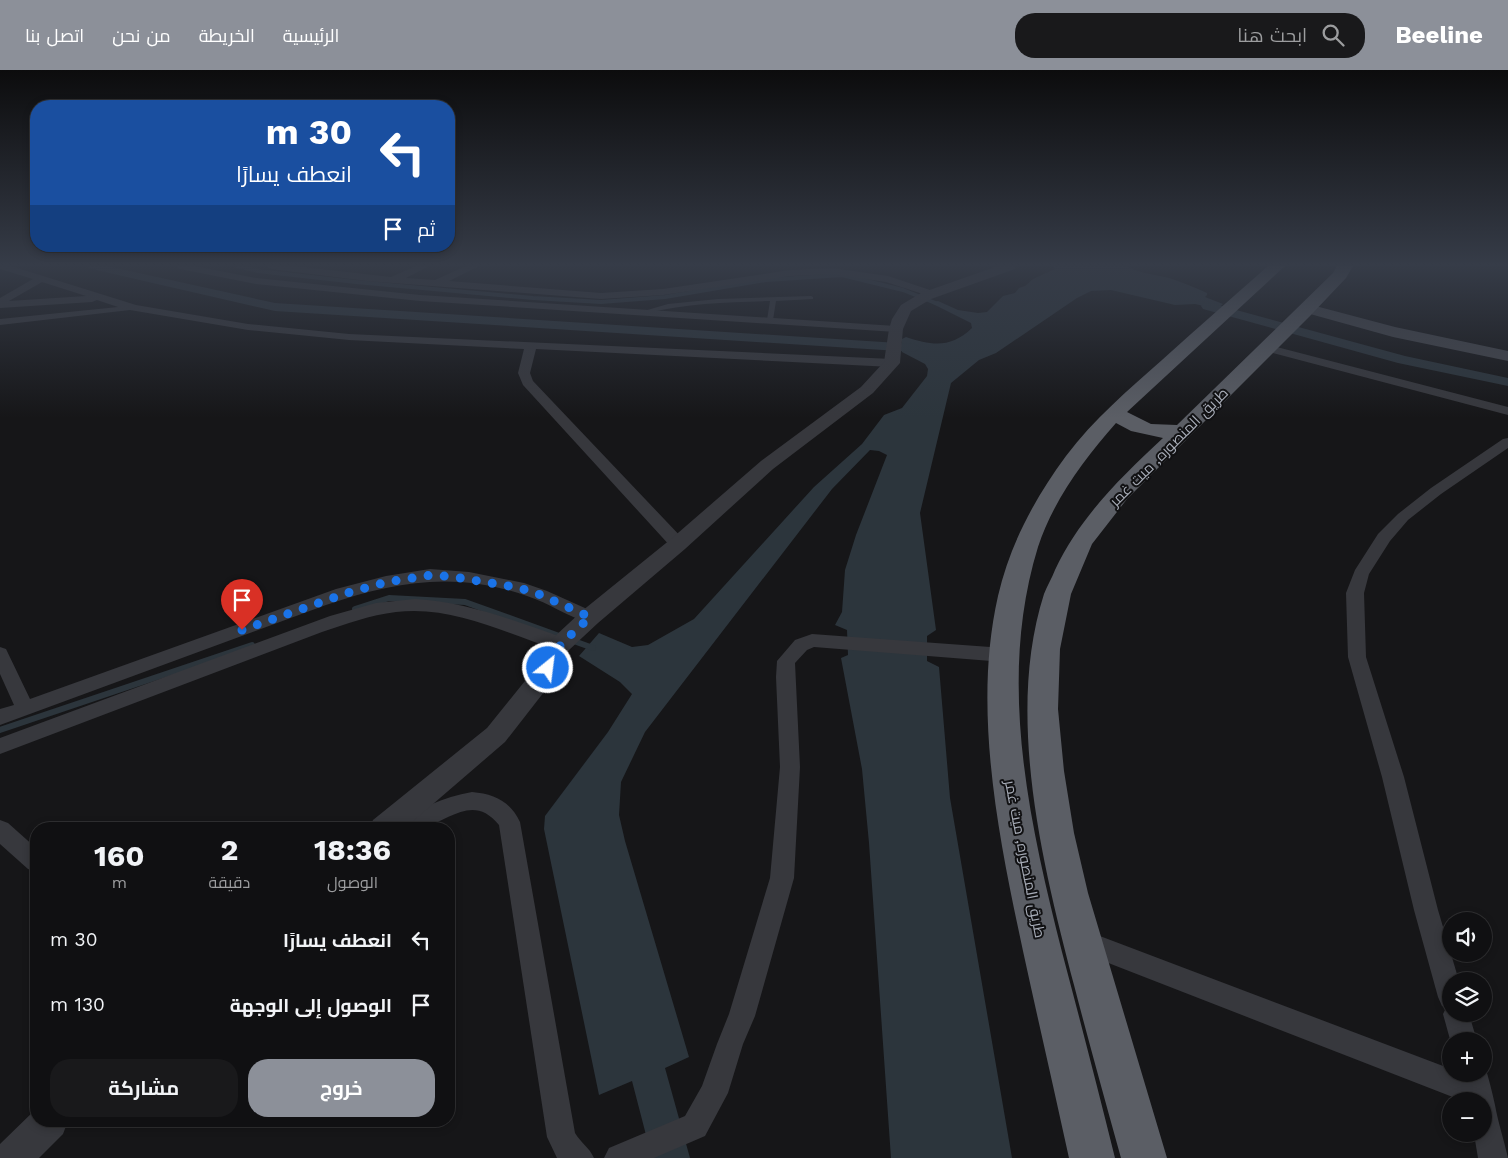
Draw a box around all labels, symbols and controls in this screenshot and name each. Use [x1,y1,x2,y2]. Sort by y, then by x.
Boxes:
search box [1015,13,1365,58]
icon: search [1319,21,1347,49]
text: Beeline [1395,21,1483,49]
text: ابحث هنا [1237,24,1307,47]
text: اتصل بنا [25,25,84,46]
text: من نحن [112,25,171,46]
text: الخريطة [199,25,255,46]
text: الرئيسية [283,25,339,46]
text: 30 m [266,111,352,153]
icon: left [370,120,435,185]
text: انعطف يسارًا [236,162,352,187]
icon: arrive [379,215,407,243]
text: ثم [417,218,435,241]
street label: طريق المنصوره, ميت غمر [1105,384,1233,511]
pin [221,579,263,630]
icon: arrive [228,586,256,614]
position arrow [521,641,573,693]
street label: طريق المنصوره, ميت غمر [1000,778,1049,940]
text: 2 [220,832,238,867]
text: 18:36 [314,832,391,867]
text: 160 [94,838,145,873]
text: m [112,873,127,892]
text: دقيقة [209,873,250,892]
text: الوصول [327,873,378,892]
map controls [1442,912,1492,1142]
button: sound [1442,912,1492,962]
icon: left [407,926,435,954]
text: 30 m [50,928,98,951]
text: انعطف يسارًا [283,929,392,952]
button: layers [1442,972,1492,1022]
icon: arrive [407,991,435,1019]
text: 130 m [50,993,105,1016]
text: الوصول إلى الوجهة [230,994,392,1017]
button: + [1442,1032,1492,1082]
button: مشاركة [50,1059,238,1117]
button: خروج [248,1059,435,1117]
button: − [1442,1092,1492,1142]

